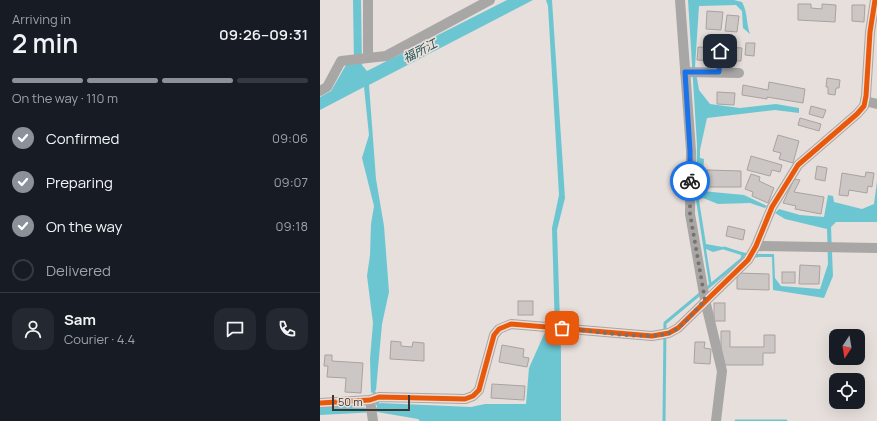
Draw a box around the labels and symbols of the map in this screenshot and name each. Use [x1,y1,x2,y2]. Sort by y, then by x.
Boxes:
water label: 福所江 [400,34,441,66]
pin [703,34,737,68]
courier [670,161,710,201]
pin [545,311,579,345]
north arrow [829,329,865,365]
scale bar [332,393,410,412]

